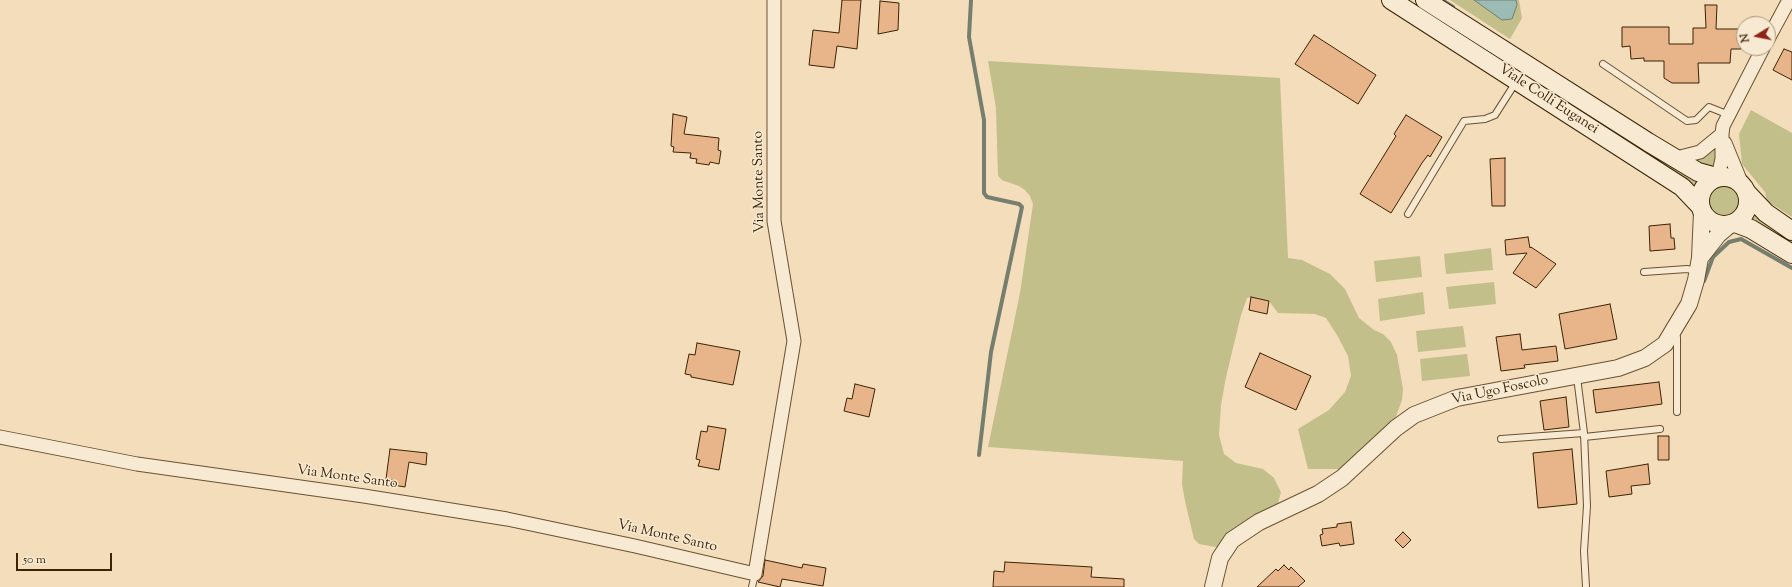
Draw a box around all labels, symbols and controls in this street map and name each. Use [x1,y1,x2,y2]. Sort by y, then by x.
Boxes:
north arrow [1736,16,1776,56]
text: N [1737,32,1754,44]
street label: Viale Colli Euganei [1495,61,1601,139]
street label: Via Monte Santo [751,131,769,233]
street label: Via Ugo Foscolo [1450,373,1550,409]
street label: Via Monte Santo [295,463,399,493]
street label: Via Monte Santo [615,517,719,557]
scale bar [18,545,114,571]
text: 50 m [23,551,46,569]

